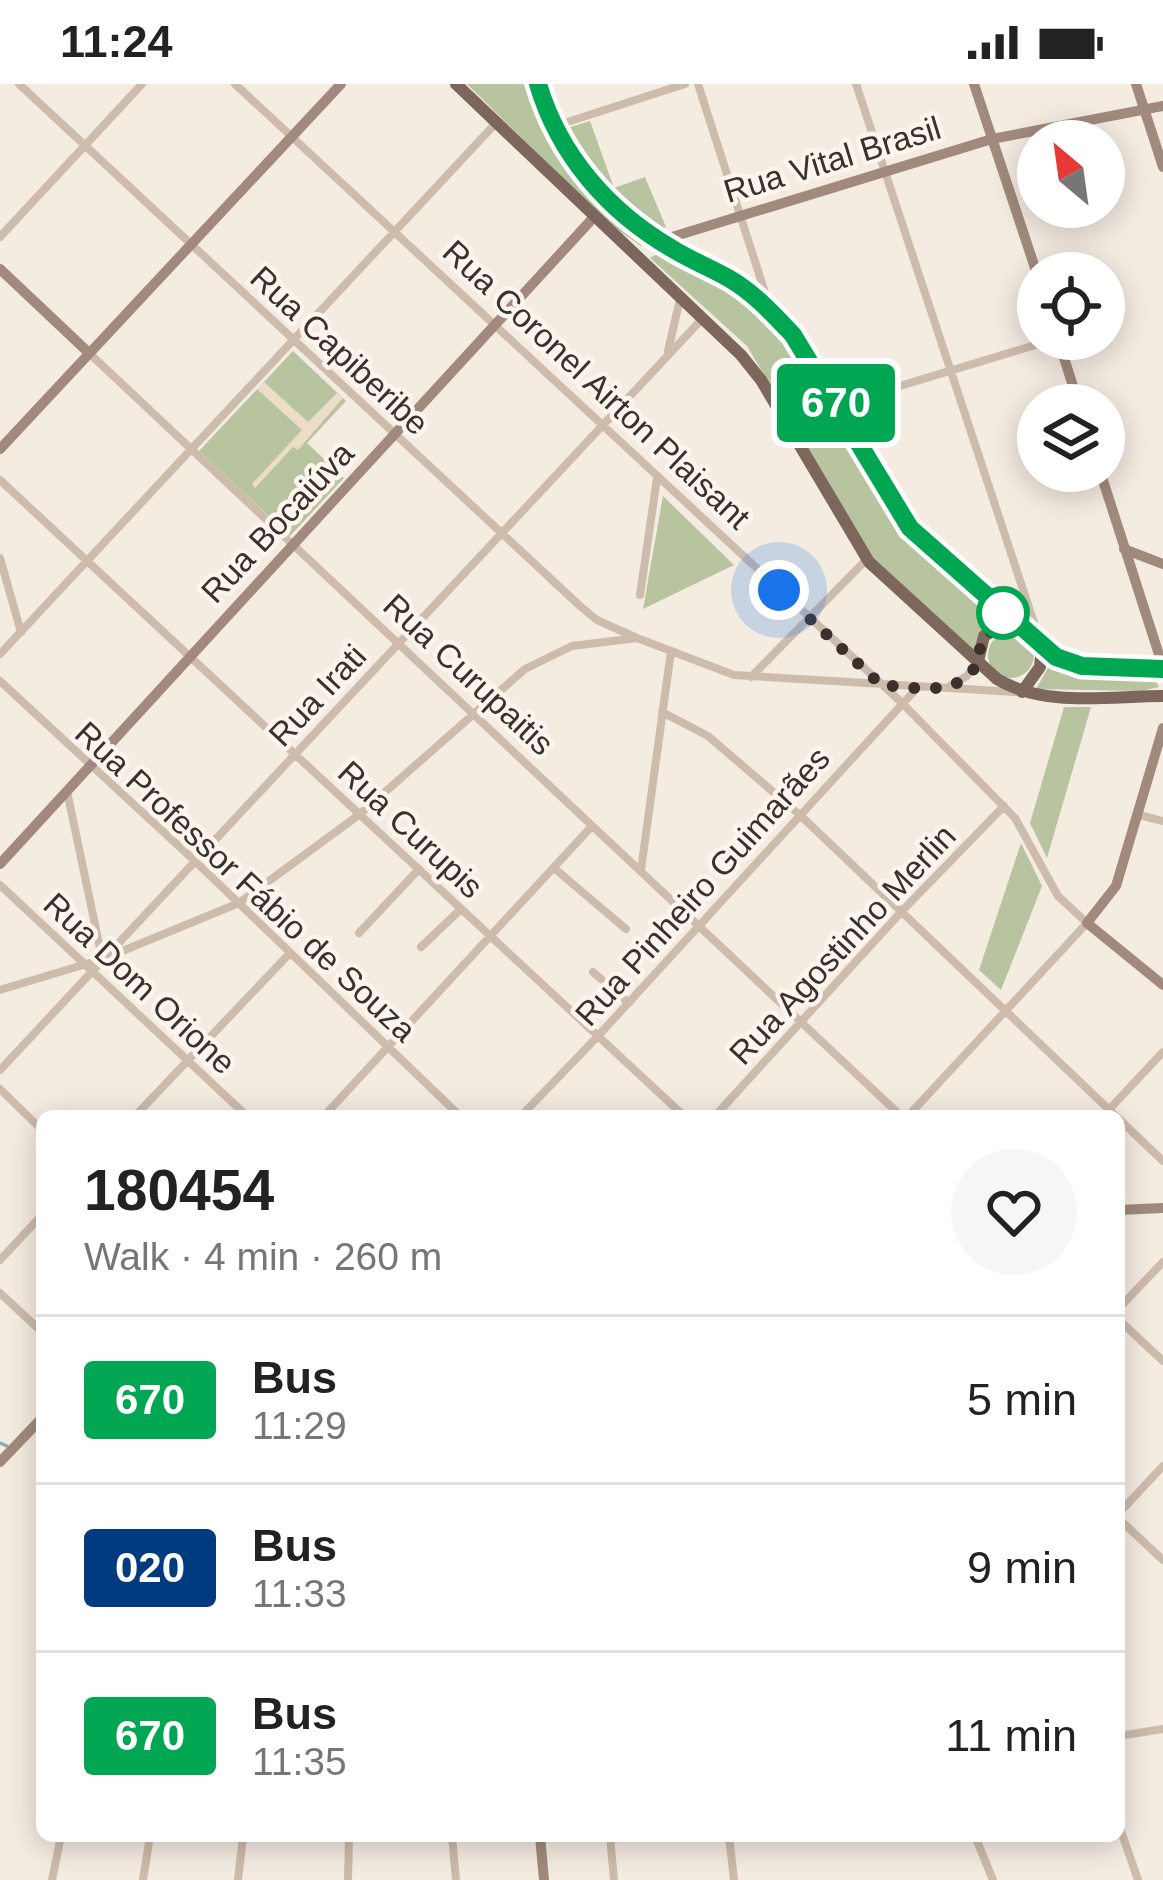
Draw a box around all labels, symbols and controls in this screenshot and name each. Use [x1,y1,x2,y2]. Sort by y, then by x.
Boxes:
text: 11:24 [60,16,173,67]
street label: Rua Vital Brasil [719,109,945,210]
north arrow [1017,120,1125,228]
map controls [1017,120,1125,492]
street label: Rua Coronel Airton Plaisant [436,233,758,536]
button: locate [1017,252,1125,360]
street label: Rua Capiberibe [243,259,436,442]
line badge: 670 [767,364,905,442]
text: 670 [801,379,871,426]
button: layers [1017,384,1125,492]
street label: Rua Bocaiúva [194,434,361,610]
your location [749,560,809,620]
street label: Rua Curupaitis [376,586,561,762]
unlabelled marker [978,588,1028,638]
street label: Rua Irati [261,637,373,754]
street label: Rua Professor Fábio de Souza [68,714,424,1049]
street label: Rua Pinheiro Guimarães [568,740,837,1033]
street label: Rua Curupis [331,753,490,905]
street label: Rua Agostinho Merlin [722,817,963,1072]
street label: Rua Dom Orione [36,885,243,1081]
button: heart [951,1149,1077,1275]
text: 180454 [84,1158,274,1222]
text: Walk · 4 min · 260 m [84,1235,442,1278]
text: Bus [252,1352,337,1403]
text: 5 min [967,1374,1077,1425]
text: 670 [115,1376,185,1423]
text: 11:29 [252,1404,347,1447]
text: Bus [252,1520,337,1571]
text: 9 min [967,1542,1077,1593]
text: 020 [115,1544,185,1591]
text: 11:33 [252,1572,347,1615]
text: Bus [252,1688,337,1739]
text: 11 min [945,1710,1077,1761]
text: 670 [115,1712,185,1759]
text: 11:35 [252,1740,347,1783]

